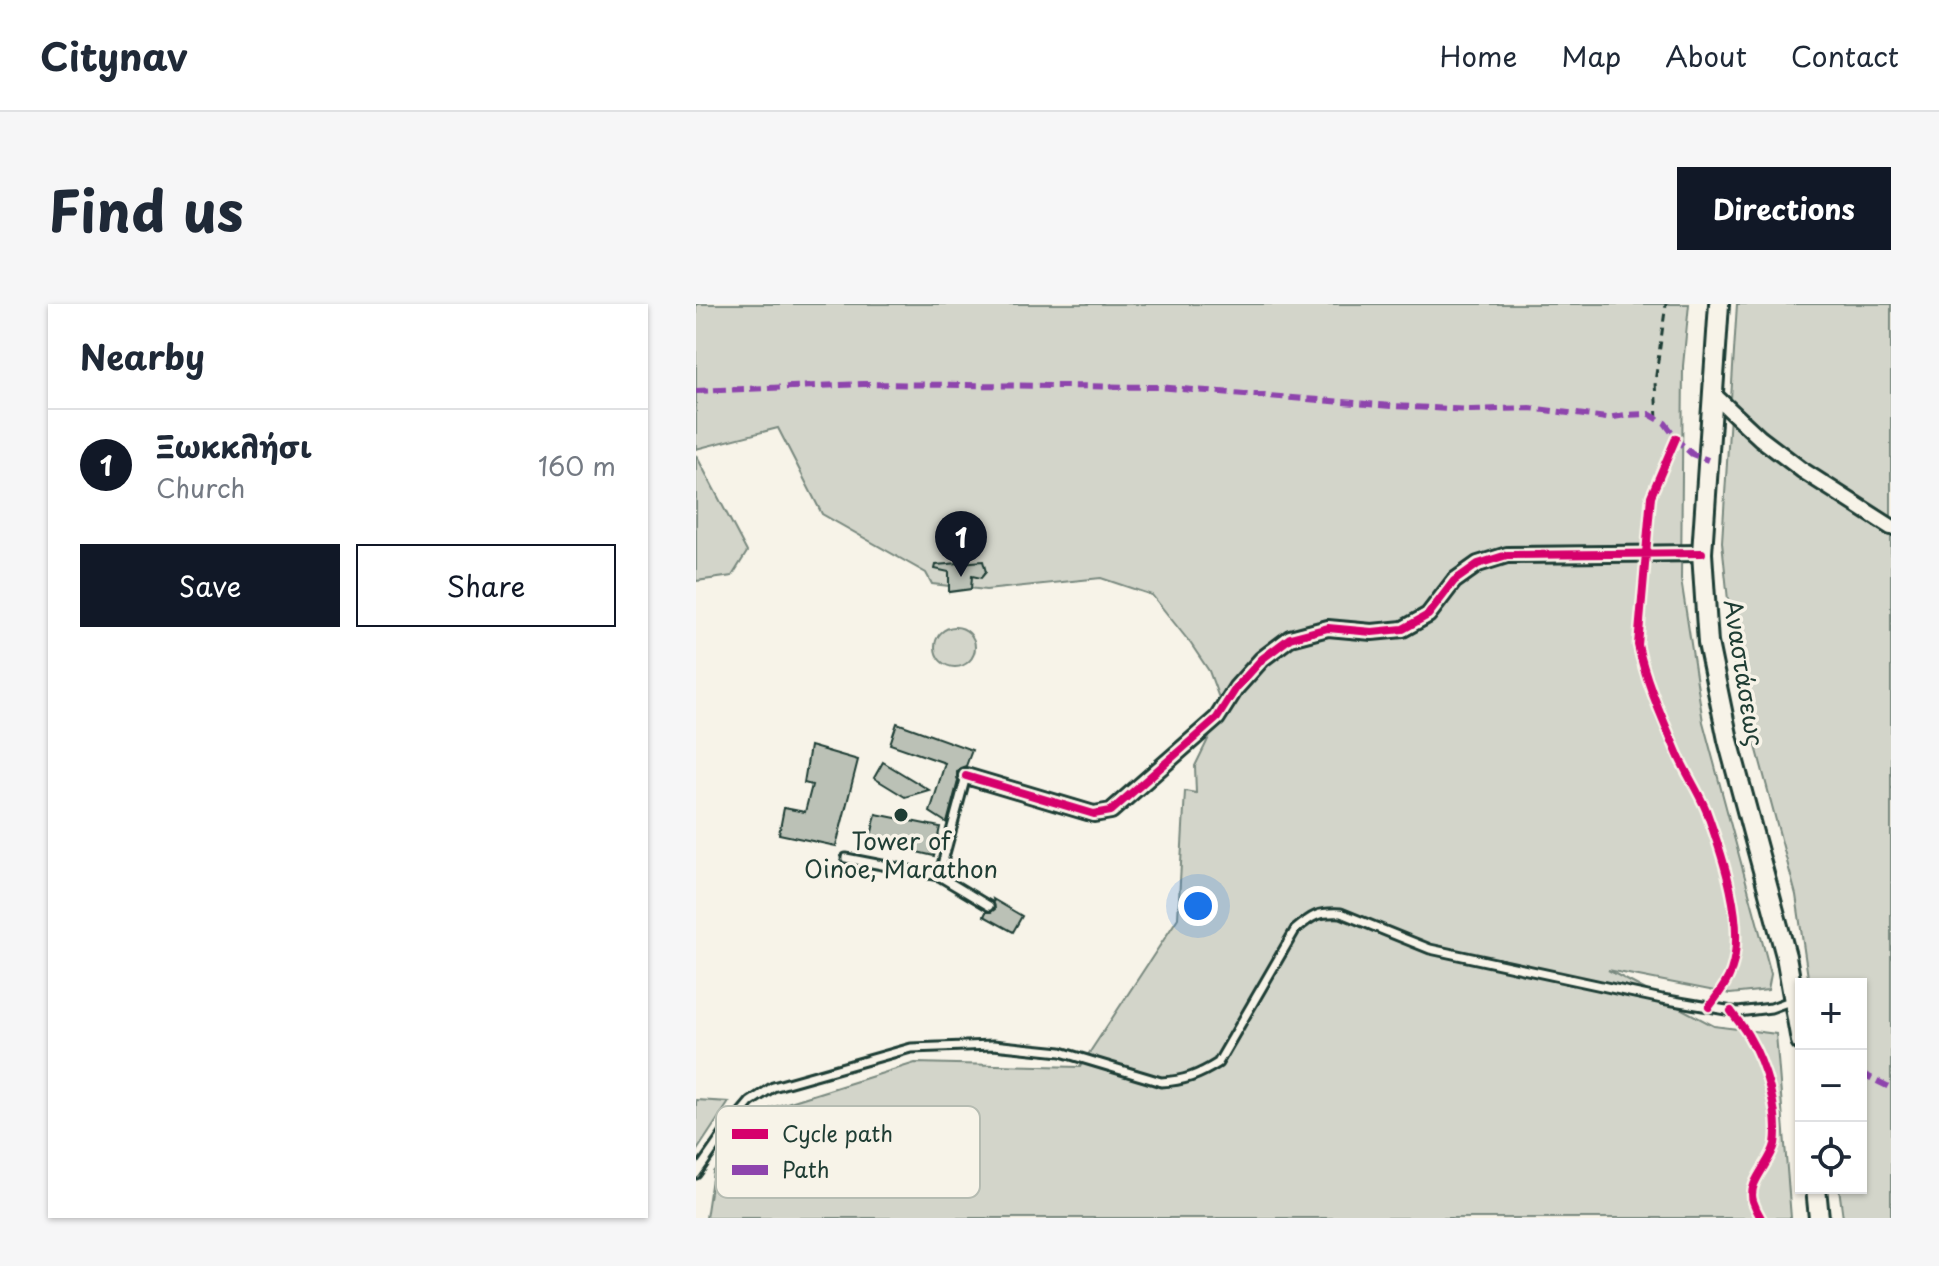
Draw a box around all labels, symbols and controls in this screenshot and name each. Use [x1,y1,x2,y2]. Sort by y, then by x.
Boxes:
text: Citynav [40,27,188,84]
text: Home [1439,34,1517,77]
text: Map [1561,34,1621,77]
text: About [1665,34,1747,77]
text: Contact [1791,34,1899,77]
text: Find us [48,166,244,251]
button: Directions [1677,167,1891,250]
text: Nearby [80,330,205,382]
text: Ξωκκλήσι [156,423,312,468]
text: 1 [100,446,112,485]
text: 160 m [538,446,616,485]
text: Church [156,468,245,507]
pin: 1 [935,511,987,577]
button: Save [80,544,340,627]
button: Share [356,544,616,627]
street label: Αναστάσεως [1716,597,1774,749]
marker: Tower of Oinoe, Marathon [892,806,910,824]
place label: Tower of Oinoe, Marathon [804,822,998,886]
your location [1178,886,1218,926]
map controls [1795,978,1867,1194]
button: + [1795,978,1867,1050]
button: − [1795,1050,1867,1122]
legend [716,1106,980,1198]
text: Cycle path [782,1116,893,1149]
button: locate [1795,1122,1867,1194]
text: Path [782,1152,830,1185]

